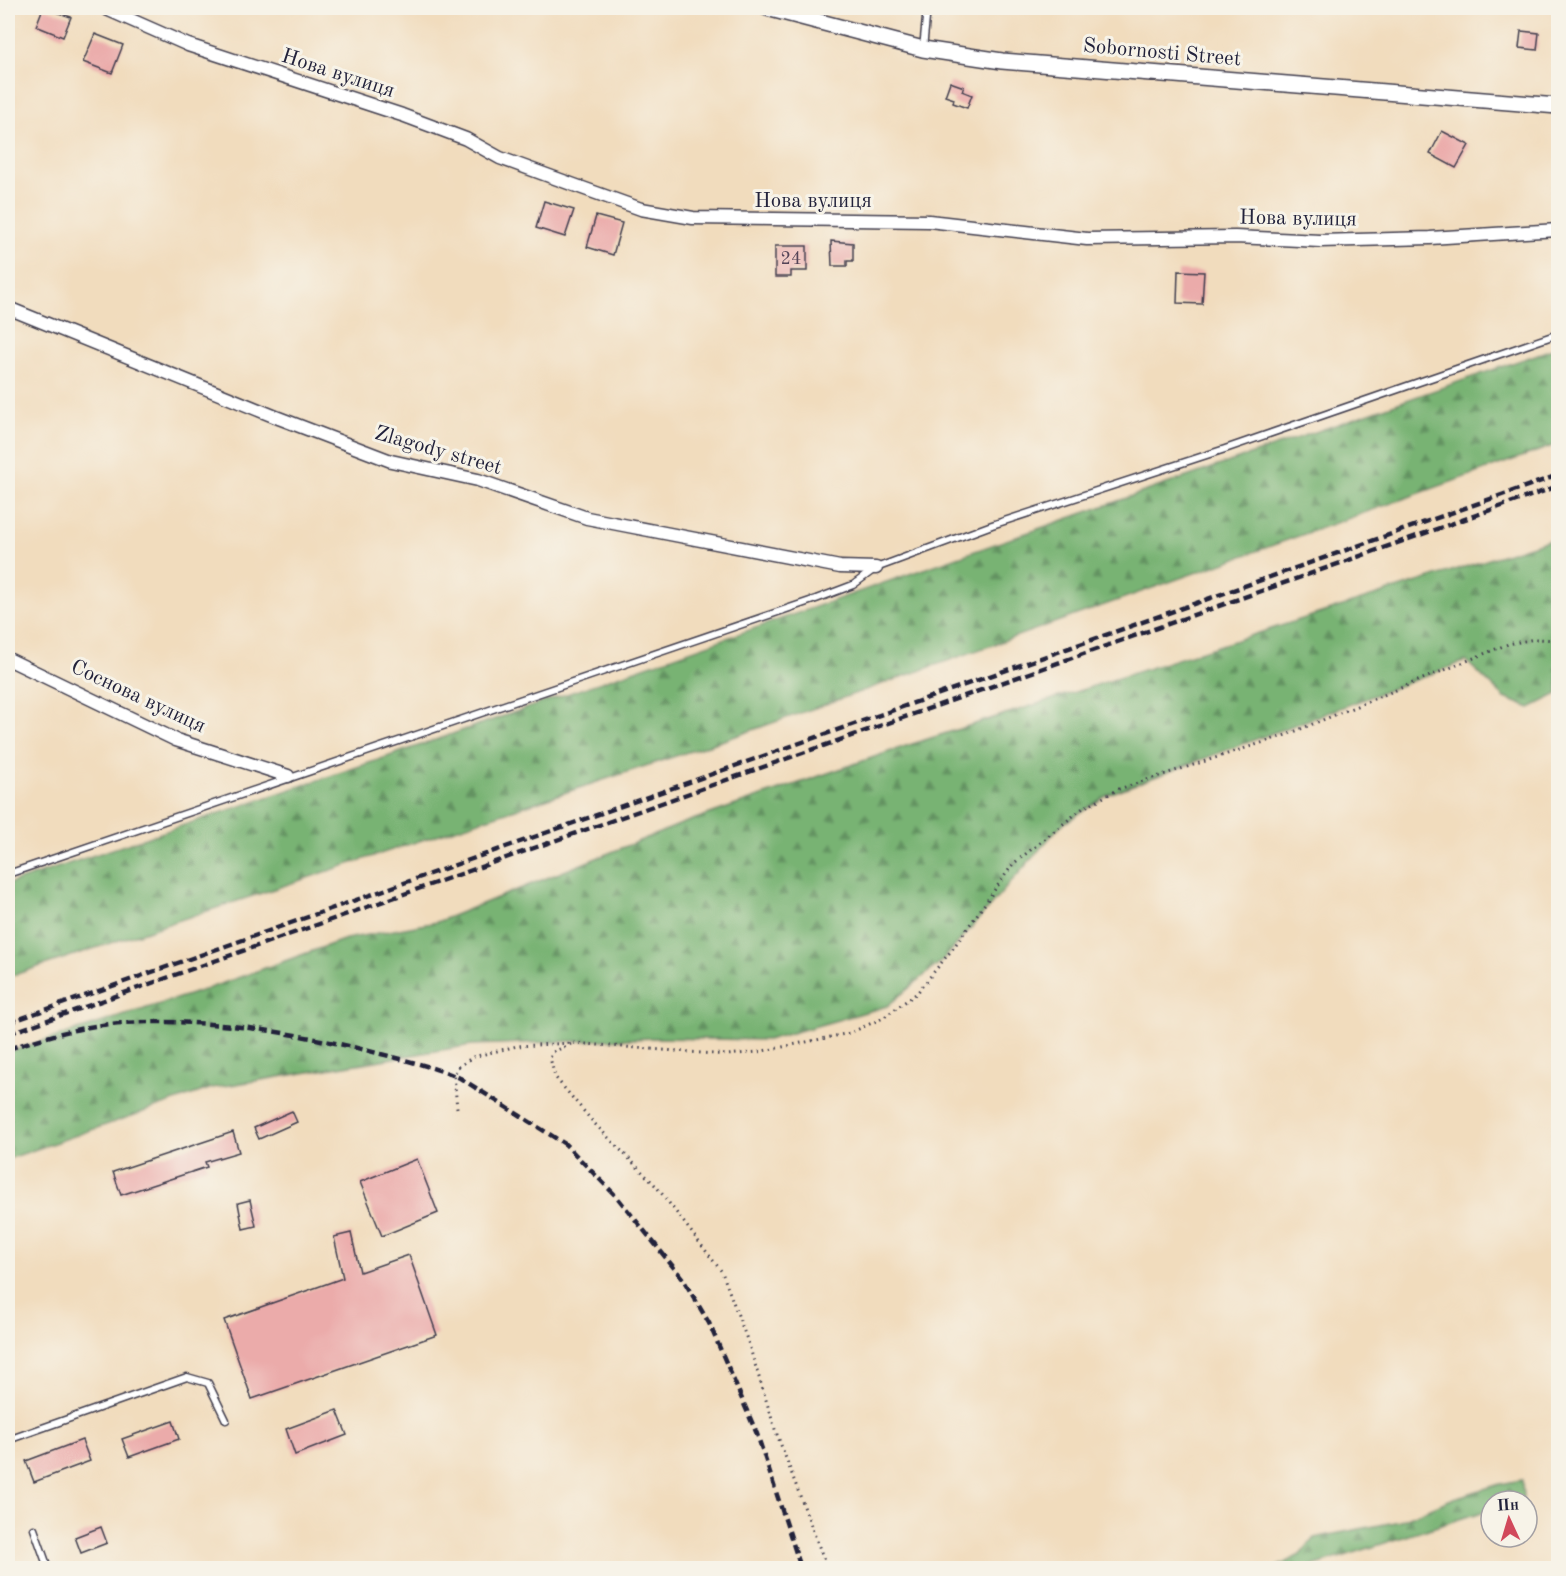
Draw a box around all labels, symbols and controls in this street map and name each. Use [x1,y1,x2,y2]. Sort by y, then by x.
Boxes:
street label: Sobornosti Street [1082,36,1242,70]
street label: Нова вулиця [279,46,397,102]
street label: Нова вулиця [754,191,872,212]
street label: Нова вулиця [1239,207,1357,231]
house number: 24 [781,250,801,268]
street label: Zlagody street [372,423,504,479]
street label: Соснова вулиця [67,657,209,737]
north arrow [1479,1489,1539,1549]
text: Пн [1497,1497,1520,1515]

